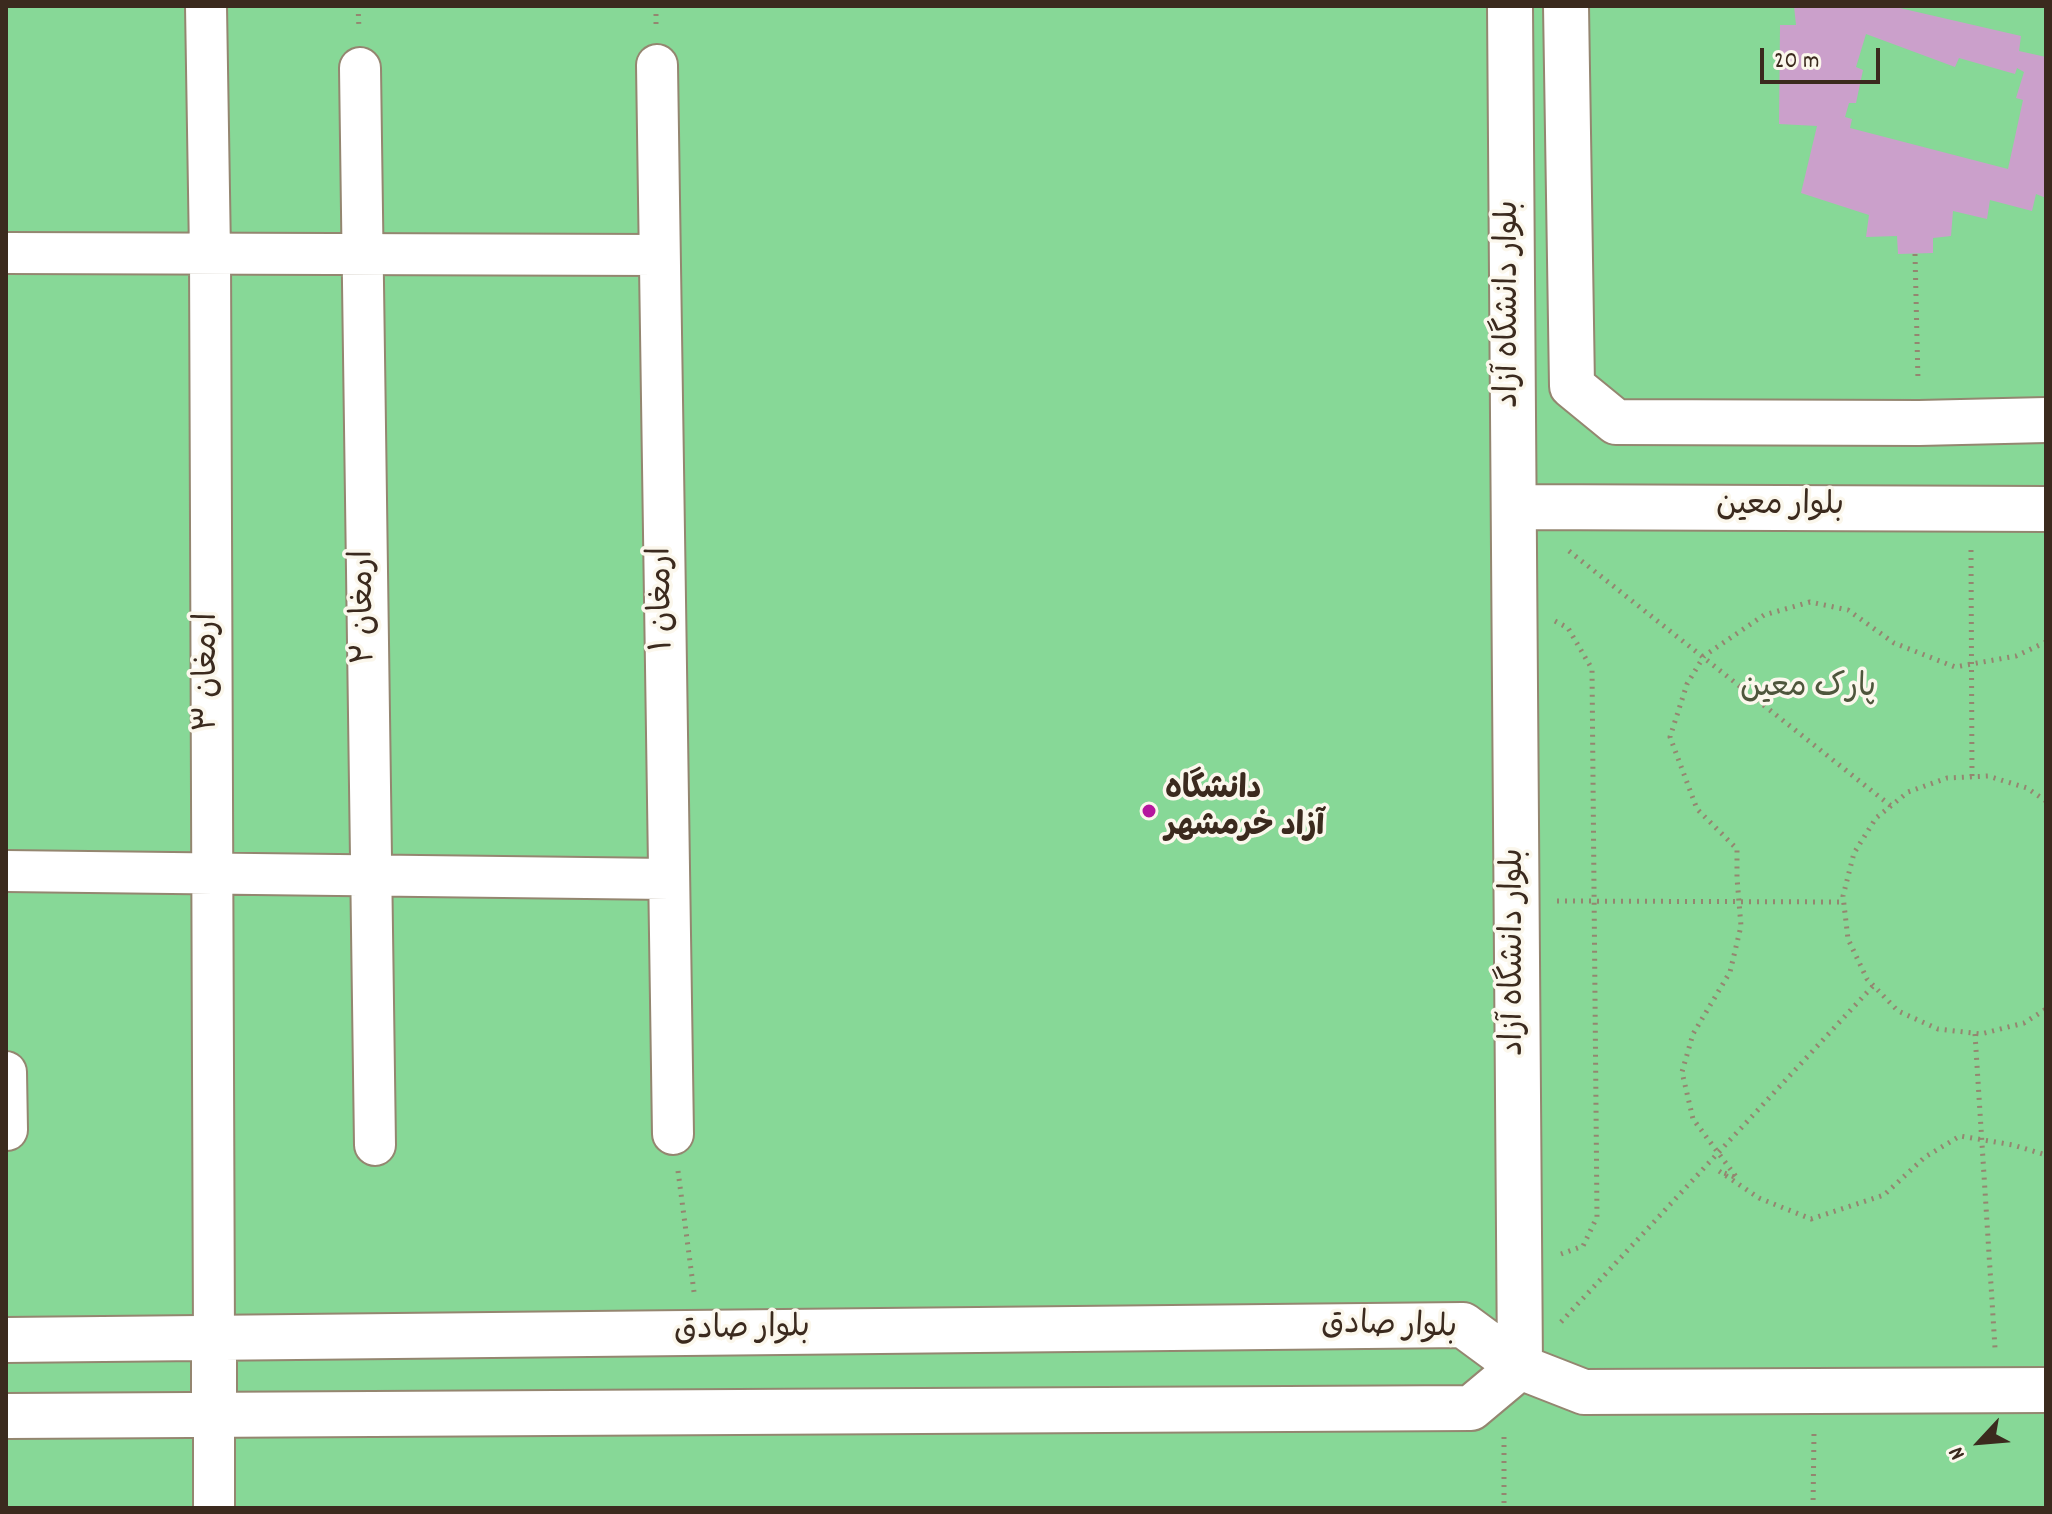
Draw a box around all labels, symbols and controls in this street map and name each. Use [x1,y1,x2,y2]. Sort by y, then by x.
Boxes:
scale bar [1764,32,1884,82]
text: 20 m [1774,45,1820,79]
street label: بلوار دانشگاه آزاد [1493,200,1531,408]
street label: بلوار معین [1716,490,1844,528]
street label: ارمغان ۱ [645,547,685,651]
street label: ارمغان ۲ [347,550,387,664]
street label: ارمغان ۳ [192,613,230,731]
park label: پارک معین [1740,672,1876,710]
place label: دانشگاه آزاد خرمشهر [1165,774,1324,849]
marker: دانشگاه آزاد خرمشهر [1140,802,1158,820]
street label: بلوار دانشگاه آزاد [1498,848,1536,1056]
street label: بلوار صادق [1320,1307,1458,1351]
street label: بلوار صادق [674,1312,810,1352]
north arrow [1940,1402,2020,1482]
text: N [1942,1441,1974,1464]

